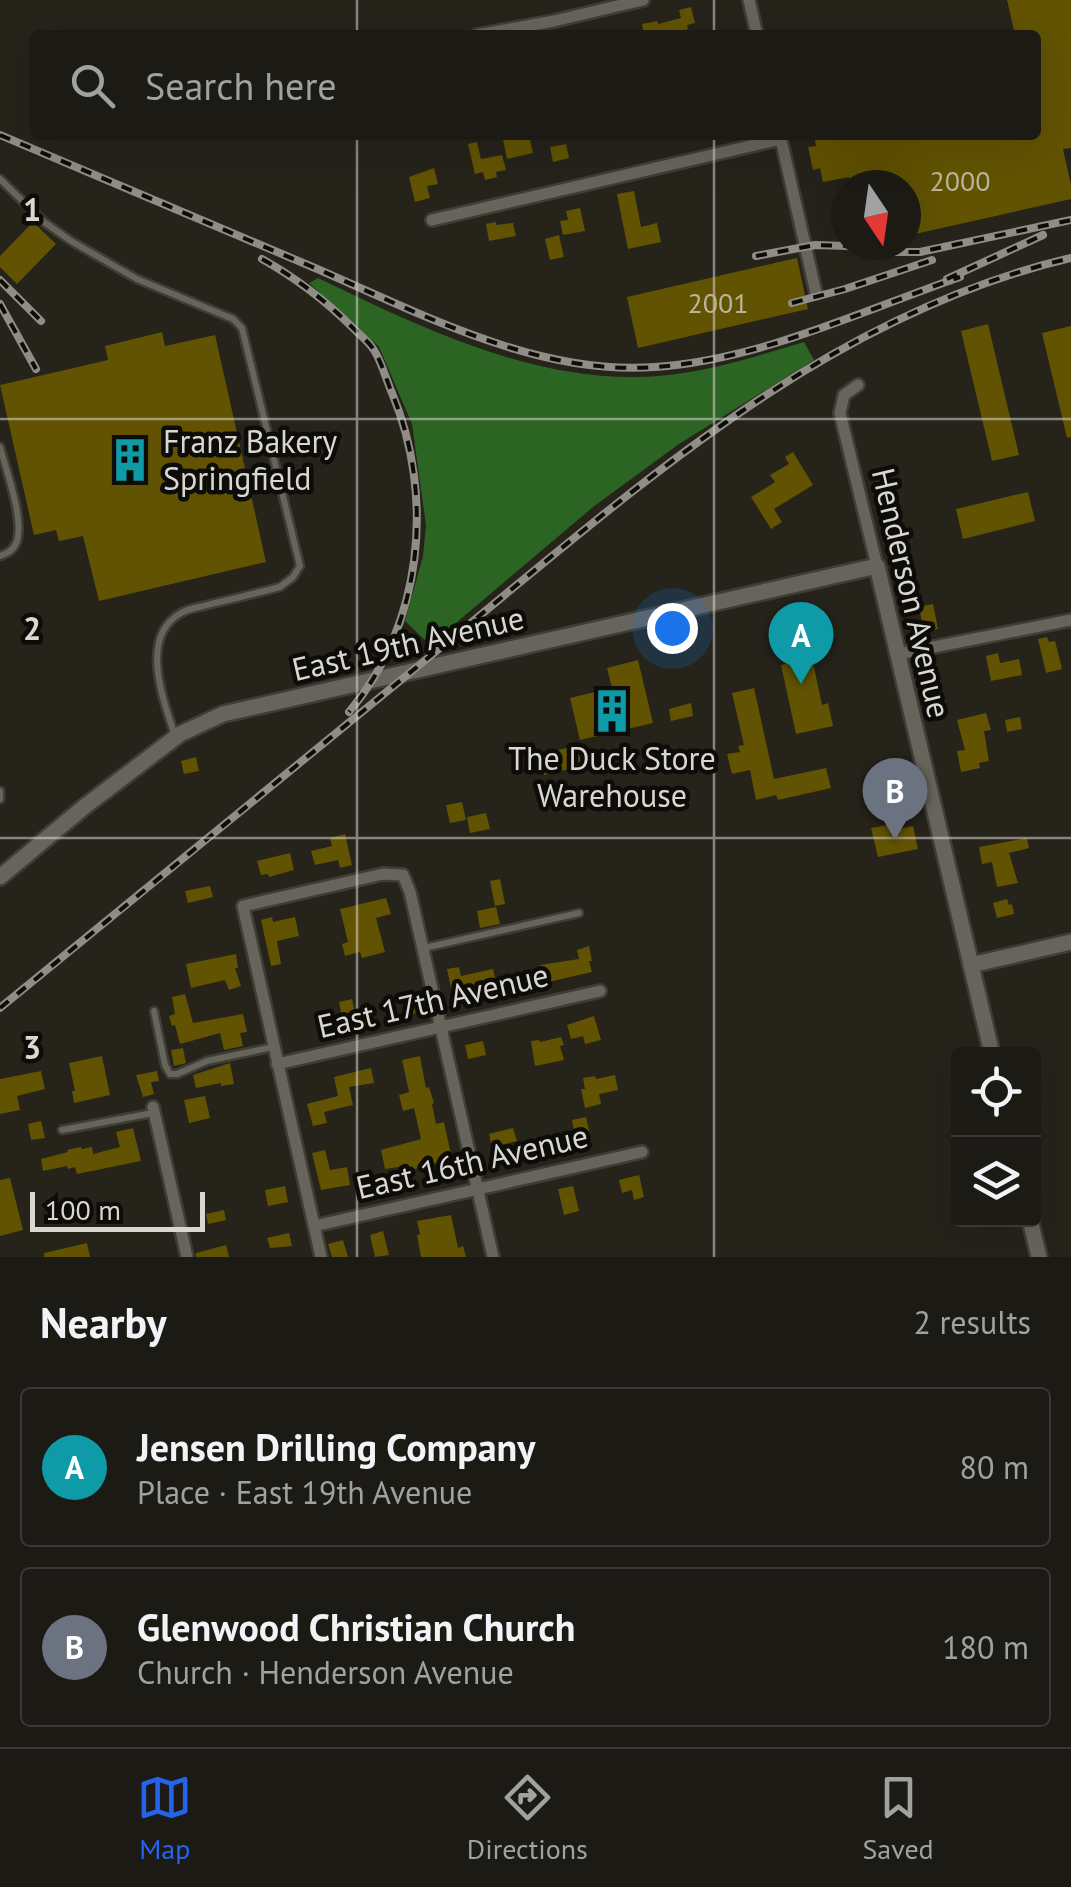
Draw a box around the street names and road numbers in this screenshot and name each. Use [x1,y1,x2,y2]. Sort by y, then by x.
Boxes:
street label: Henderson Avenue [863,464,961,722]
street label: East 19th Avenue [288,596,528,690]
street label: East 17th Avenue [313,953,552,1047]
street label: East 16th Avenue [352,1114,592,1208]

